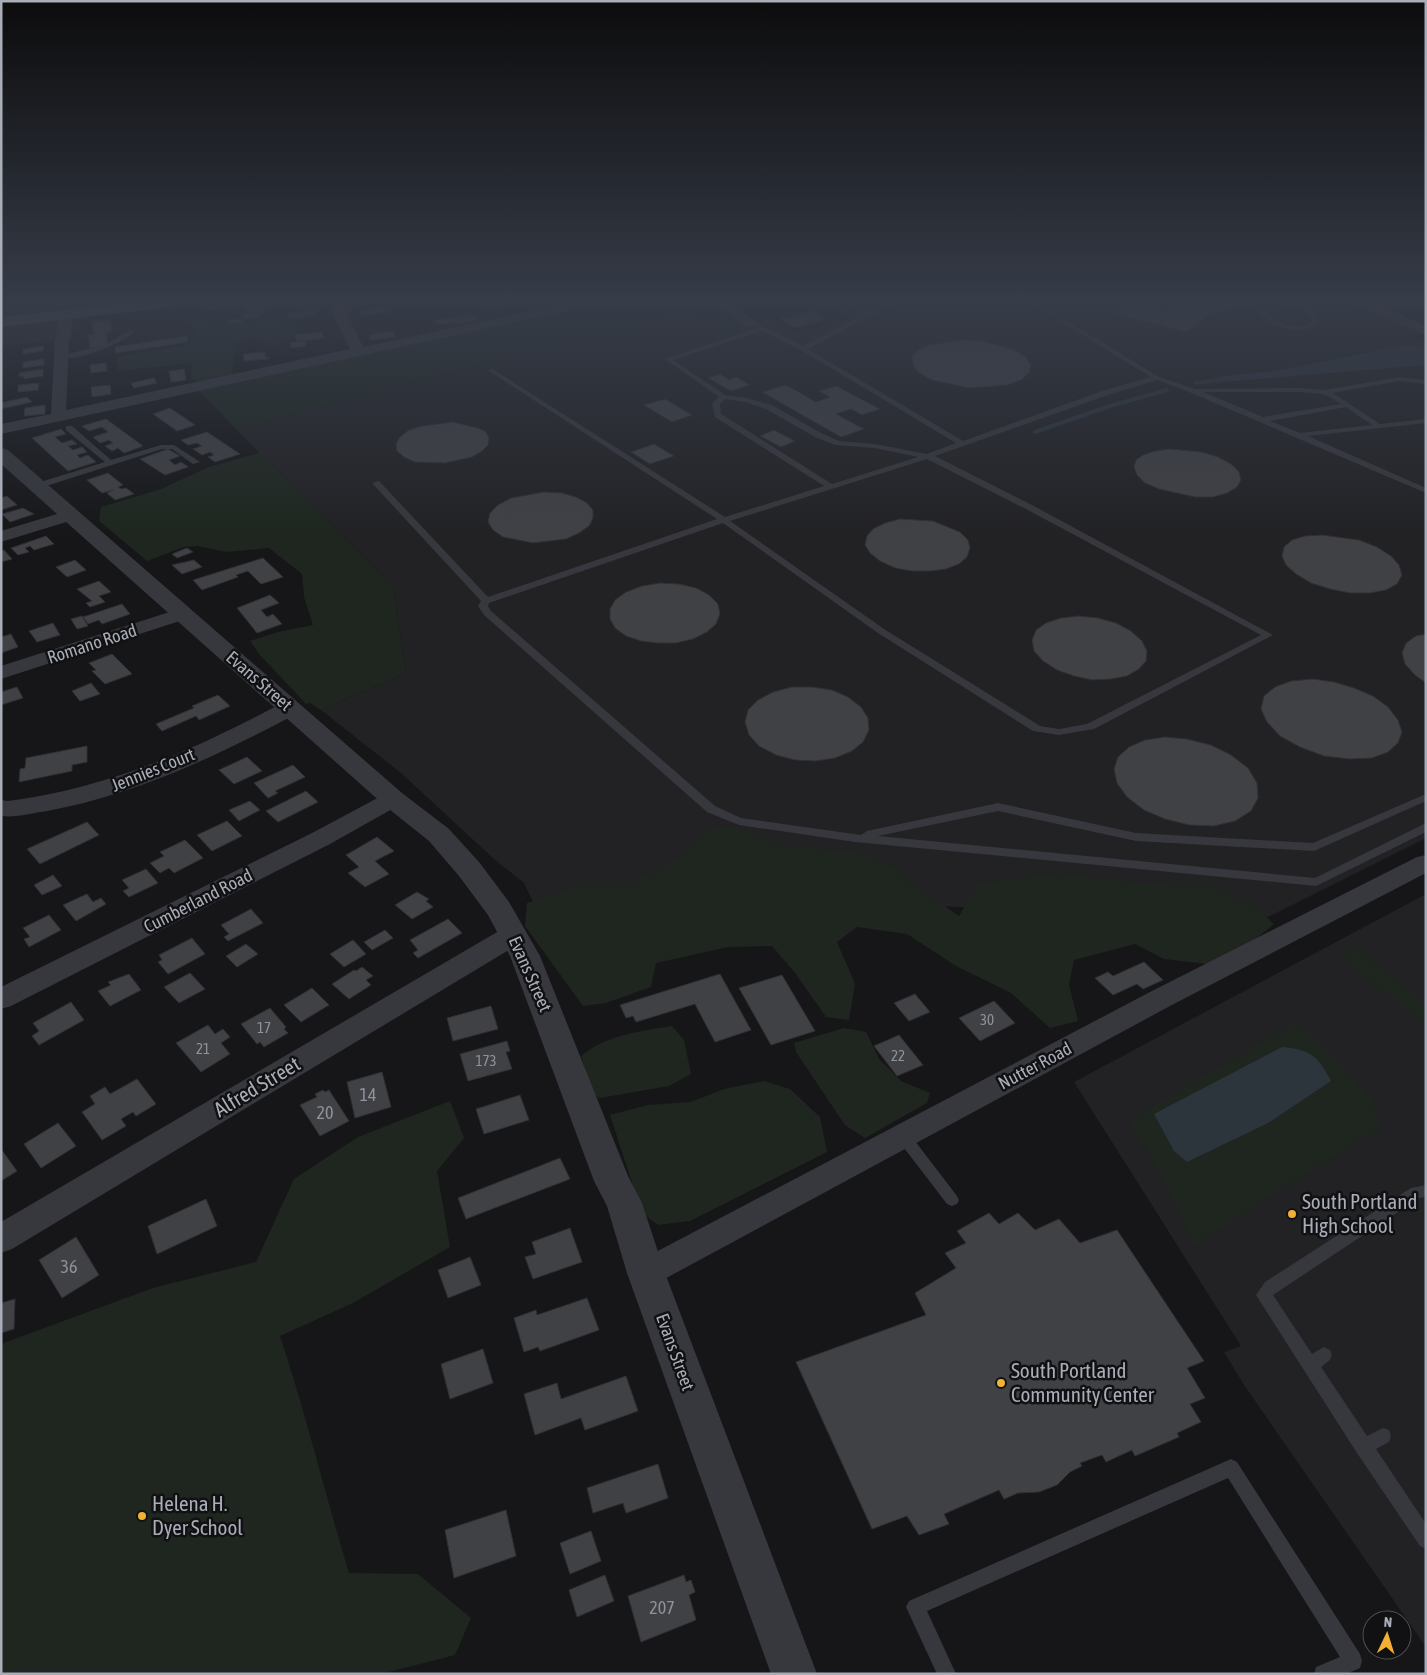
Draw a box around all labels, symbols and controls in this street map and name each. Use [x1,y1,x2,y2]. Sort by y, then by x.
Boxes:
street label: Romano Road [44,619,139,668]
street label: Evans Street [222,646,297,715]
street label: Jennies Court [108,743,198,796]
street label: Cumberland Road [140,864,256,937]
street label: Evans Street [505,933,556,1015]
house number: 30 [980,1011,994,1028]
house number: 17 [257,1019,271,1036]
street label: Nutter Road [995,1038,1075,1094]
house number: 21 [196,1040,210,1057]
house number: 22 [891,1047,905,1064]
street label: Alfred Street [209,1051,304,1121]
house number: 173 [475,1052,497,1069]
house number: 14 [360,1084,376,1105]
house number: 20 [317,1102,333,1123]
place label: South Portland High School [1302,1189,1417,1237]
marker: South Portland High School [1286,1208,1298,1220]
house number: 36 [61,1256,77,1277]
street label: Evans Street [652,1310,699,1393]
place label: South Portland Community Center [1011,1358,1155,1406]
marker: South Portland Community Center [995,1377,1007,1389]
place label: Helena H. Dyer School [152,1491,243,1539]
marker: Helena H. Dyer School [136,1510,148,1522]
house number: 207 [649,1597,675,1618]
north arrow [1362,1610,1412,1660]
text: N [1383,1614,1393,1630]

